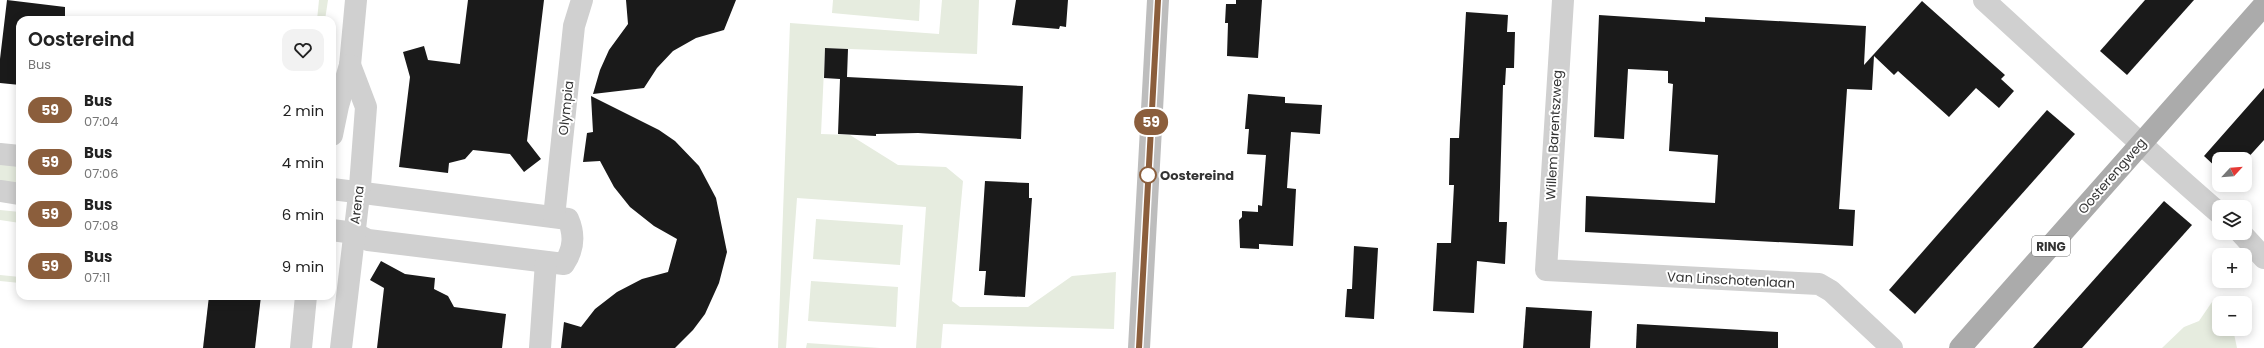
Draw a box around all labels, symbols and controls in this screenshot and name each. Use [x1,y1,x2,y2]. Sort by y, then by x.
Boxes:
text: Oostereind [28,26,135,53]
button: heart [282,29,324,71]
text: Bus [28,55,51,74]
street label: Willem Barentszweg [1541,70,1567,200]
street label: Olympia [554,80,578,136]
text: Bus [84,90,112,111]
text: 59 [41,100,59,120]
text: 2 min [283,100,324,121]
line badge: 59 [1133,109,1169,135]
text: 07:04 [84,112,118,131]
text: 59 [1142,112,1160,132]
street label: Oosterengweg [2073,134,2151,218]
text: Bus [84,142,112,163]
text: 59 [41,152,59,172]
text: 4 min [282,152,324,173]
north arrow [2212,152,2252,192]
map controls [2212,152,2252,336]
text: 07:06 [84,164,118,183]
marker: Oostereind [1139,166,1157,184]
place label: Oostereind [1160,166,1234,185]
street label: Arena [345,185,369,225]
text: Bus [84,194,112,215]
button: layers [2212,200,2252,240]
text: 59 [41,204,59,224]
text: 6 min [282,204,324,225]
text: 07:08 [84,216,118,235]
road number: RING [2032,236,2070,256]
text: Bus [84,246,112,267]
button: + [2212,248,2252,288]
text: 59 [41,256,59,276]
text: 9 min [282,256,324,277]
street label: Van Linschotenlaan [1667,267,1795,293]
text: 07:11 [84,268,110,287]
button: − [2212,296,2252,336]

